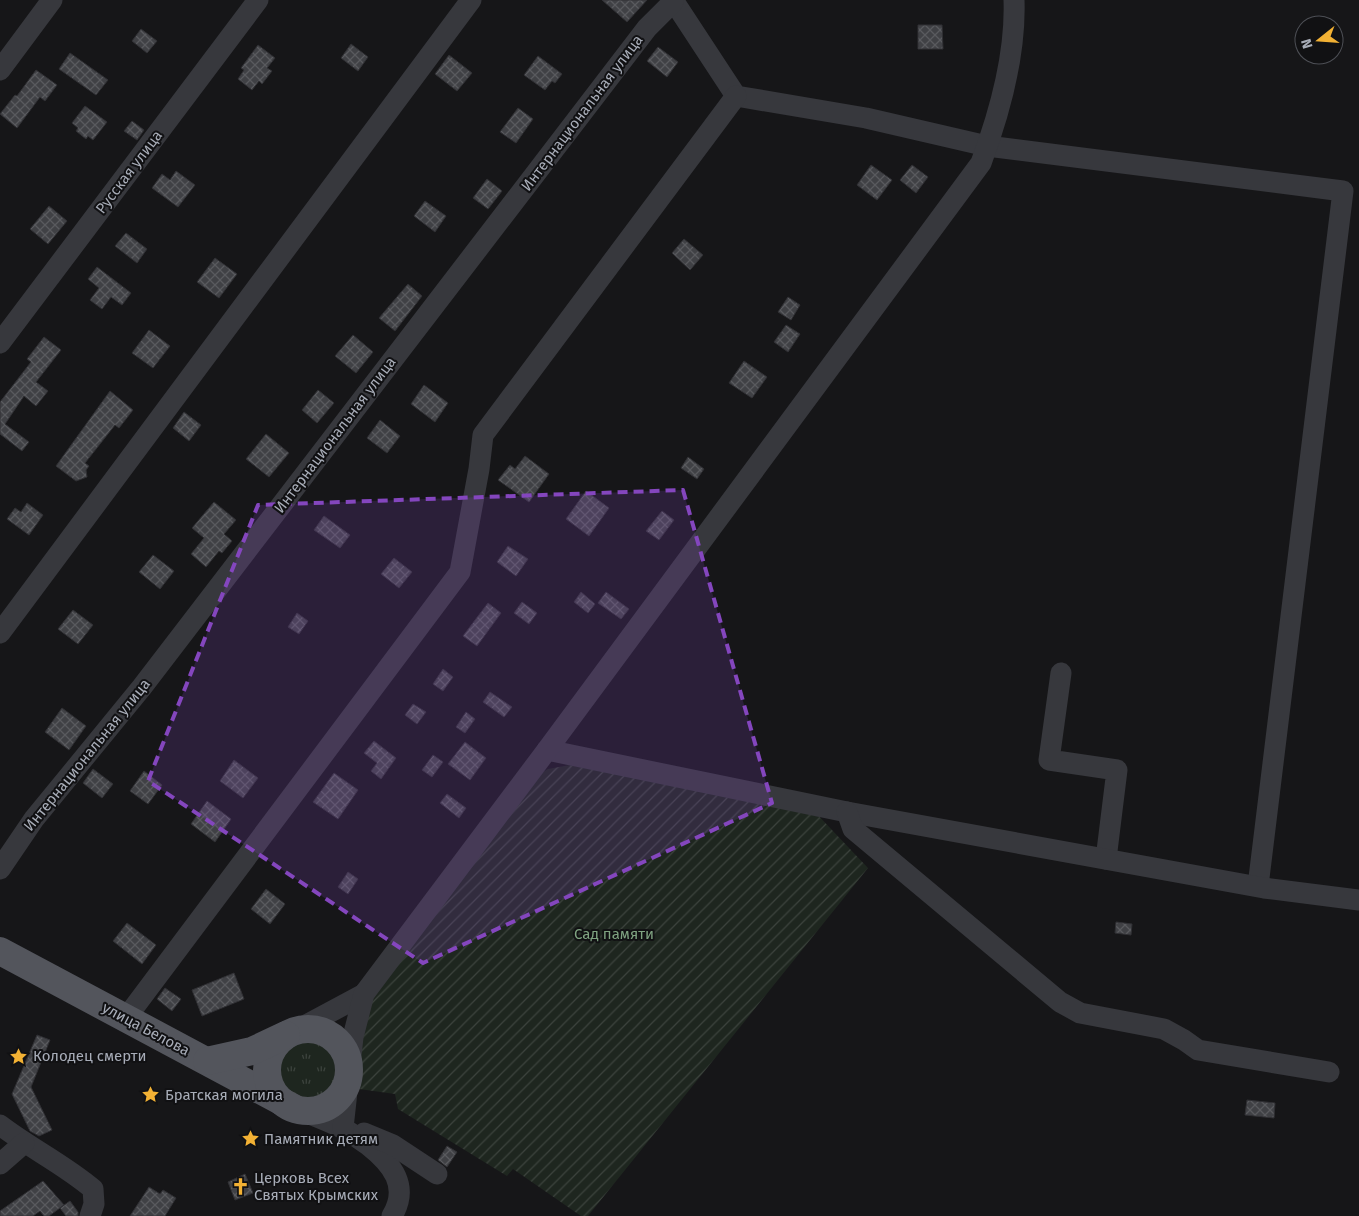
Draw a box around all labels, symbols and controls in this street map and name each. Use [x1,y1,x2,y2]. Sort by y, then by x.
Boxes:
north arrow [1294,15,1344,65]
street label: Интернациональная улица [517,31,647,195]
text: N [1298,37,1317,51]
street label: Русская улица [92,127,166,217]
street label: Интернациональная улица [270,353,400,517]
street label: Интернациональная улица [20,675,154,835]
park label: Сад памяти [574,925,654,943]
street label: улица Белова [99,998,193,1060]
place icon: Колодец смерти [9,1046,29,1066]
place label: Колодец смерти [33,1047,146,1065]
place icon: Братская могила [141,1085,161,1105]
place label: Братская могила [165,1086,283,1104]
place icon: Памятник детям [240,1129,260,1149]
place label: Памятник детям [264,1130,378,1148]
place label: Церковь Всех Святых Крымских [254,1169,379,1204]
church icon: Церковь Всех Святых Крымских [230,1177,250,1197]

